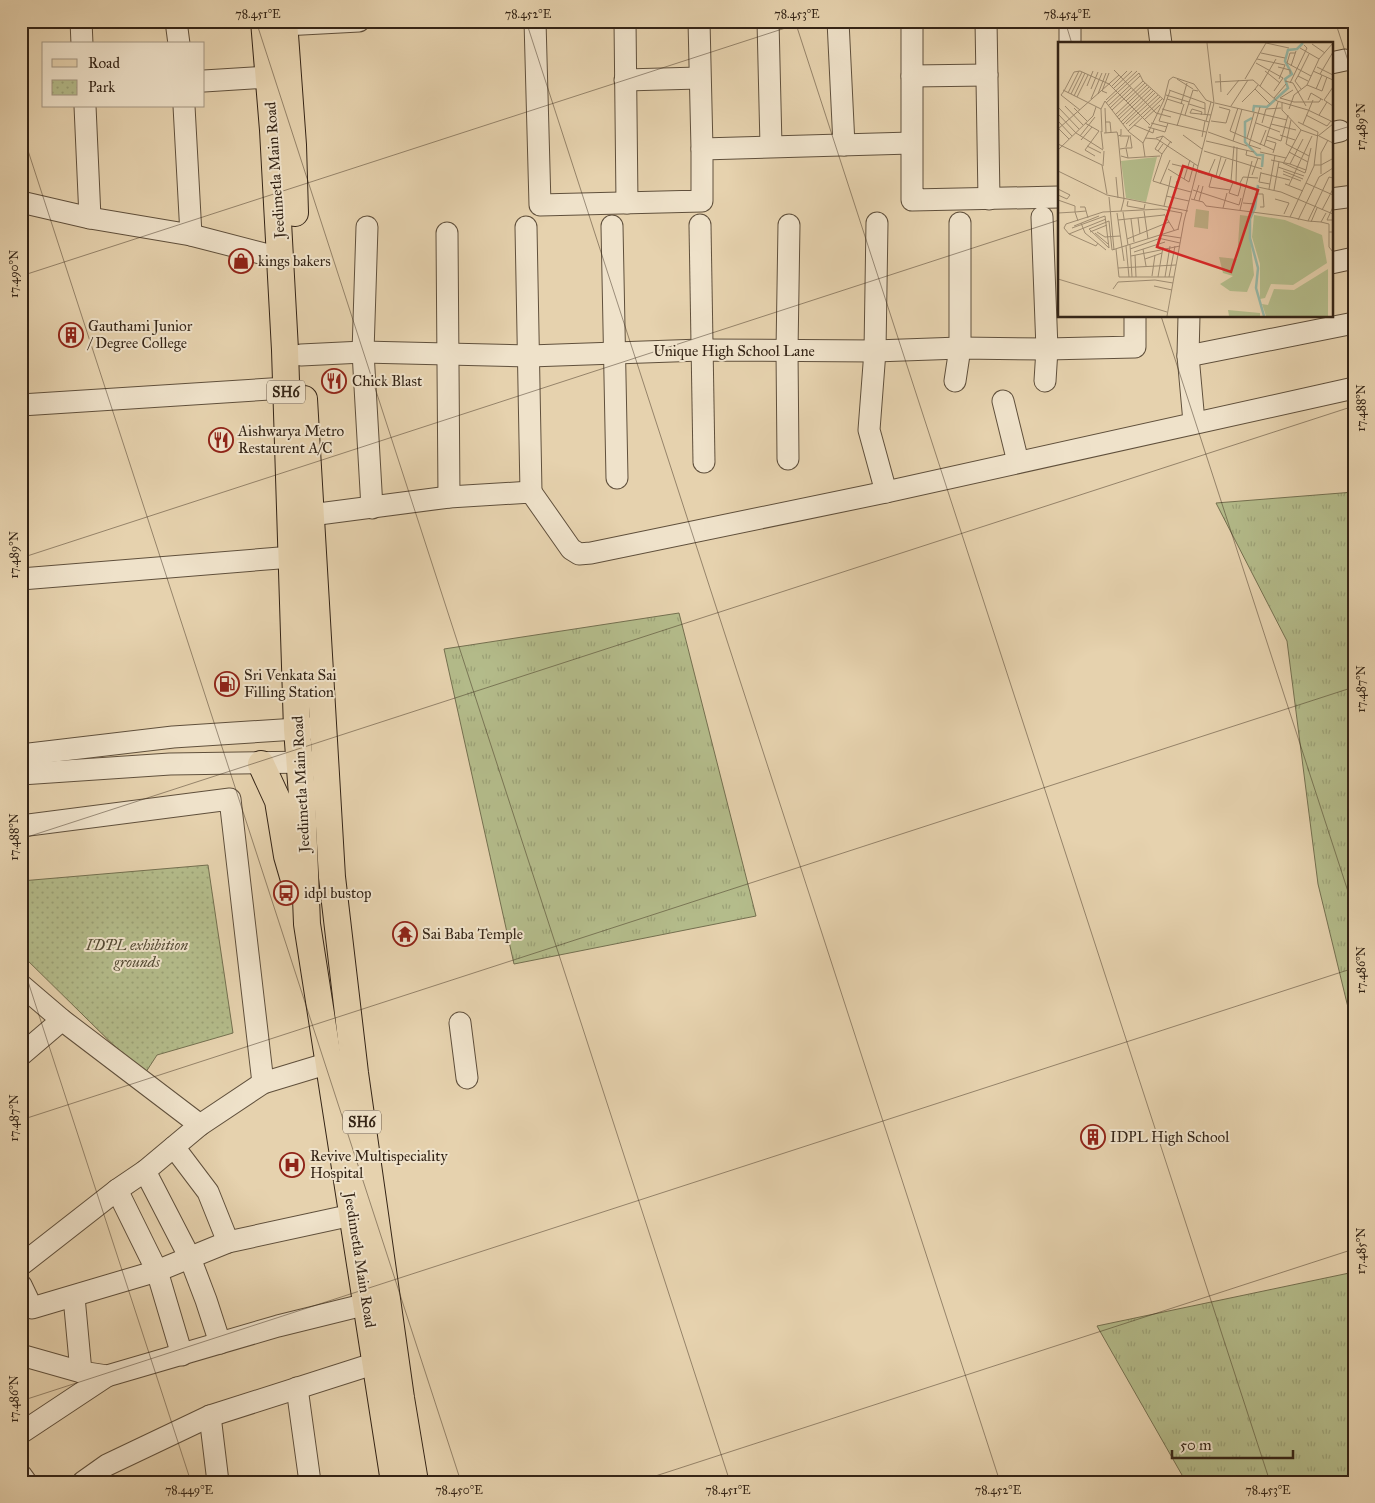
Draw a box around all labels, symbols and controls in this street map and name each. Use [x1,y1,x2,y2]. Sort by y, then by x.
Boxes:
text: 78.451°E [235,7,281,21]
text: 78.452°E [505,7,552,21]
text: 78.453°E [774,7,820,21]
text: 78.454°E [1044,7,1091,21]
legend [42,42,205,108]
inset map [1058,42,1332,318]
text: Road [88,54,120,72]
text: Park [88,78,115,96]
street label: Jeedimetla Main Road [261,101,290,241]
text: 17.489°N [1354,103,1368,151]
shop icon: kings bakers [228,248,254,274]
text: 17.490°N [7,250,21,298]
place label: kings bakers [258,252,331,270]
place label: Gauthami Junior / Degree College [87,317,193,352]
building icon: Gauthami Junior / Degree College [58,322,84,348]
street label: Unique High School Lane [653,342,815,361]
restaurant icon: Chick Blast [321,368,347,394]
place label: Chick Blast [352,372,423,390]
road number: SH6 [267,381,305,404]
text: 17.488°N [1354,384,1368,432]
place label: Aishwarya Metro Restaurent A/C [237,422,345,457]
restaurant icon: Aishwarya Metro Restaurent A/C [208,427,234,453]
text: 17.489°N [7,531,21,579]
text: 17.487°N [1354,665,1368,713]
place label: Sri Venkata Sai Filling Station [244,666,337,701]
fuel station icon: Sri Venkata Sai Filling Station [214,671,240,697]
street label: Jeedimetla Main Road [288,715,315,855]
text: 17.488°N [7,813,21,861]
bus stop icon: idpl bustop [273,880,299,906]
place label: idpl bustop [304,884,372,902]
temple icon: Sai Baba Temple [392,921,418,947]
place label: Sai Baba Temple [422,925,523,943]
park label: IDPL exhibition grounds [85,936,188,971]
text: 17.486°N [1354,946,1368,994]
text: 17.487°N [7,1094,21,1142]
road number: SH6 [343,1110,381,1134]
building icon: IDPL High School [1080,1124,1106,1150]
place label: IDPL High School [1110,1128,1230,1146]
place label: Revive Multispeciality Hospital [310,1147,449,1182]
hospital icon: Revive Multispeciality Hospital [279,1152,305,1178]
street label: Jeedimetla Main Road [339,1189,380,1330]
text: 17.485°N [1354,1228,1368,1274]
text: 17.486°N [7,1375,21,1423]
scale bar [1172,1428,1294,1460]
text: 50 m [1180,1436,1212,1454]
text: 78.449°E [165,1483,213,1497]
text: 78.450°E [435,1483,483,1497]
text: 78.451°E [705,1483,751,1497]
text: 78.452°E [975,1483,1022,1497]
text: 78.453°E [1245,1483,1291,1497]

